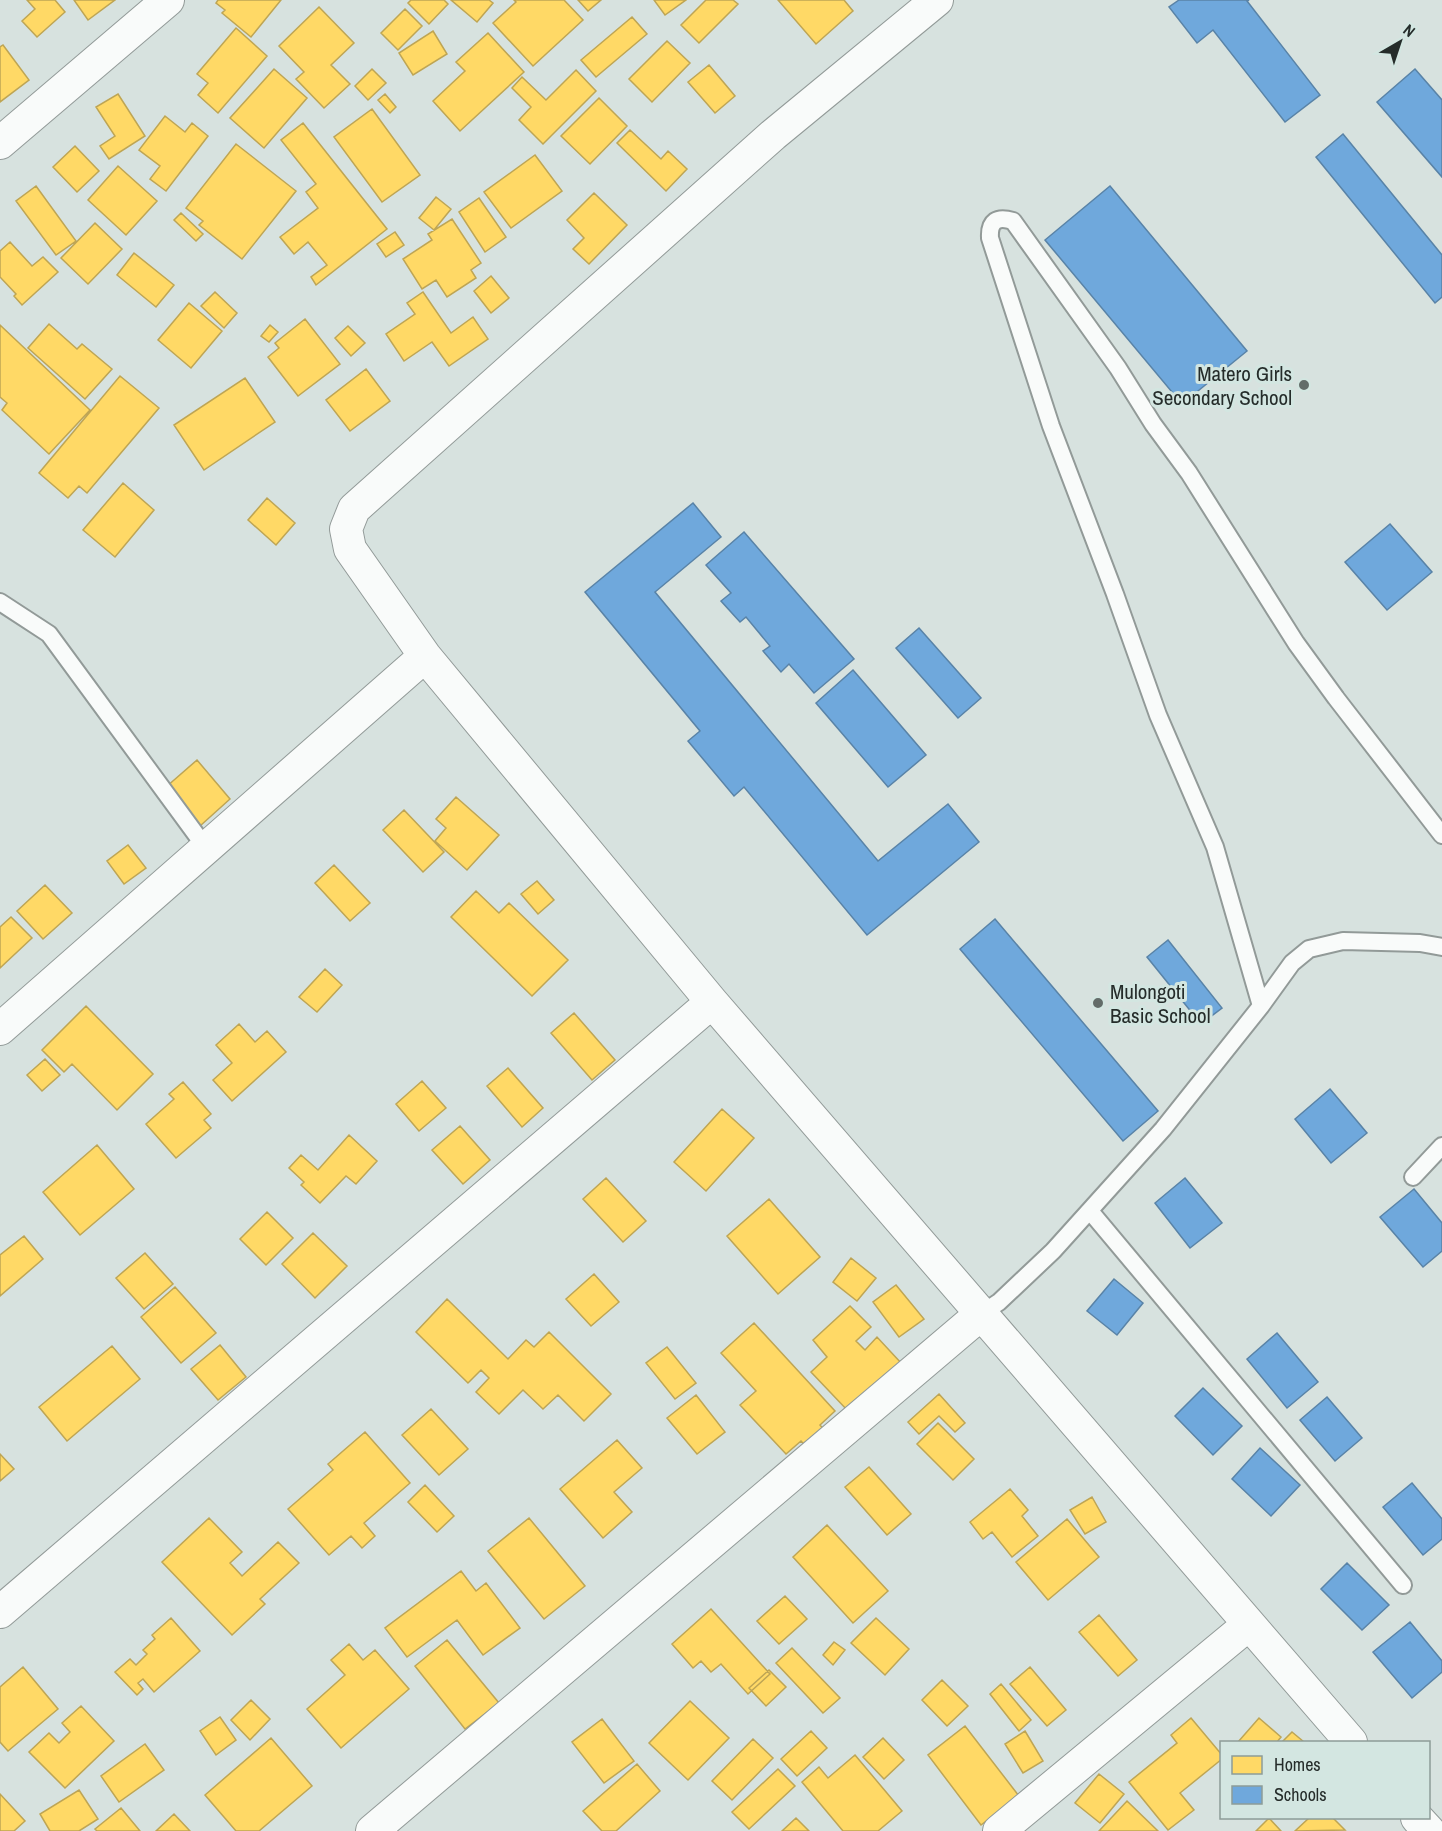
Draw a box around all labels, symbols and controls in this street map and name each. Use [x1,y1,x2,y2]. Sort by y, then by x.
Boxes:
north arrow [1370,12,1430,72]
text: N [1399,19,1420,42]
place label: Matero Girls Secondary School [1152,359,1292,412]
marker: Matero Girls Secondary School [1297,378,1311,392]
place label: Mulongoti Basic School [1110,977,1211,1030]
marker: Mulongoti Basic School [1091,996,1105,1010]
legend [1220,1741,1430,1819]
text: Homes [1274,1752,1321,1777]
text: Schools [1274,1782,1327,1807]

